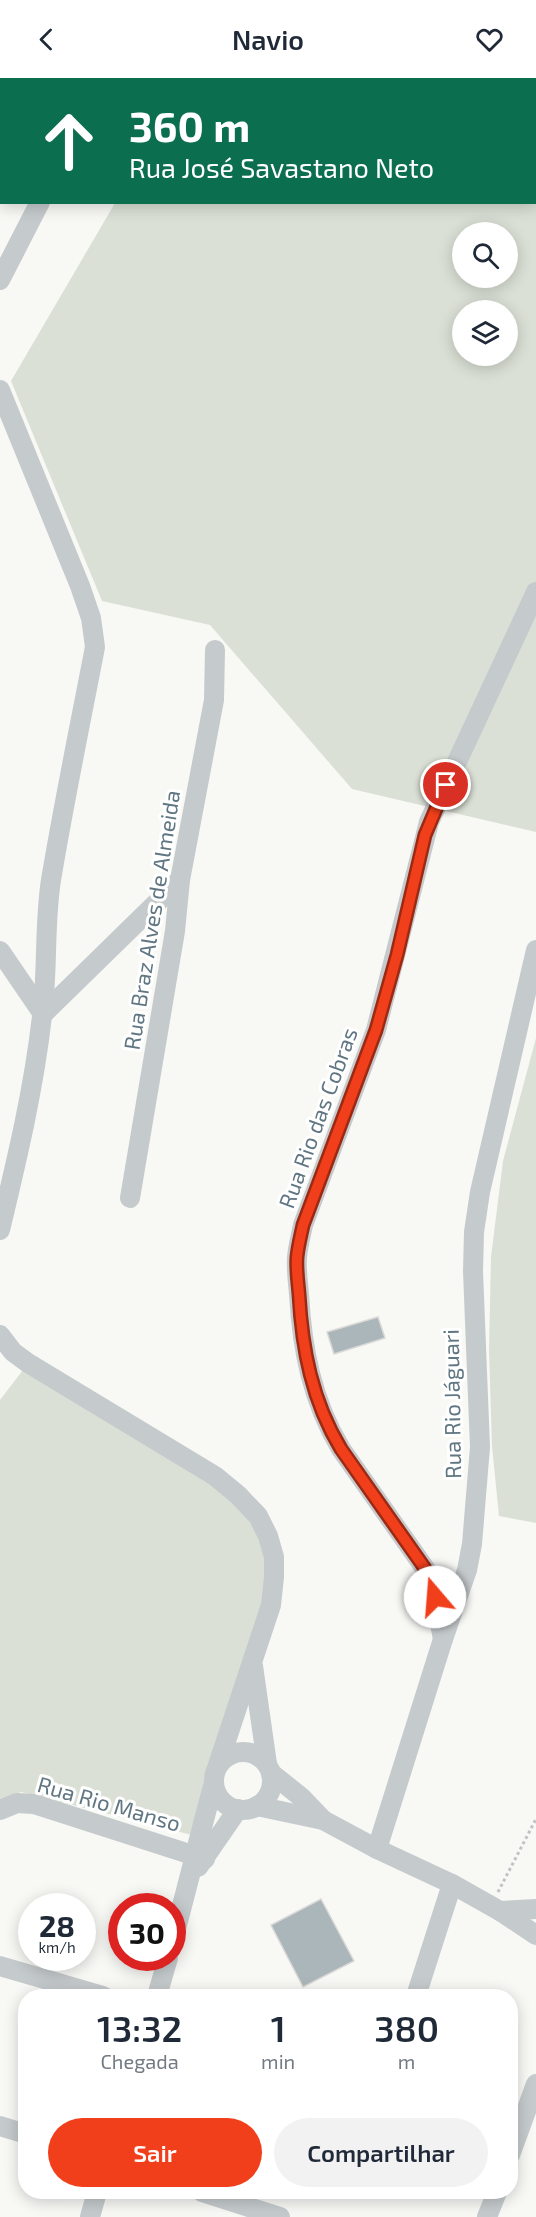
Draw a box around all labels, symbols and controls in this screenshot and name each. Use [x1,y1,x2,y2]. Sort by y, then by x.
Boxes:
icon: back [30,23,63,56]
text: Navio [232,23,304,55]
icon: heart [473,23,506,56]
text: 360 m [129,100,250,150]
icon: ahead [30,102,108,180]
text: Rua José Savastano Neto [129,151,434,183]
map controls [452,222,518,366]
button: search [452,222,518,288]
button: layers [452,300,518,366]
pin [420,759,471,810]
icon: arrive [429,768,462,801]
street label: Rua Braz Alves de Almeida [118,788,184,1052]
street label: Rua Rio das Cobras [272,1024,362,1211]
street label: Rua Rio Jáguari [437,1329,465,1479]
position arrow [403,1565,467,1629]
street label: Rua Rio Manso [35,1770,184,1836]
speed limit sign: 30 [108,1893,186,1971]
text: 28 [39,1907,75,1943]
text: km/h [38,1938,76,1956]
text: 13:32 [97,2006,182,2049]
text: 1 [271,2006,286,2049]
text: 380 [374,2006,439,2049]
text: Chegada [100,2049,179,2073]
text: min [261,2049,295,2073]
text: m [398,2049,415,2073]
button: Sair [48,2118,262,2187]
button: Compartilhar [274,2118,488,2187]

